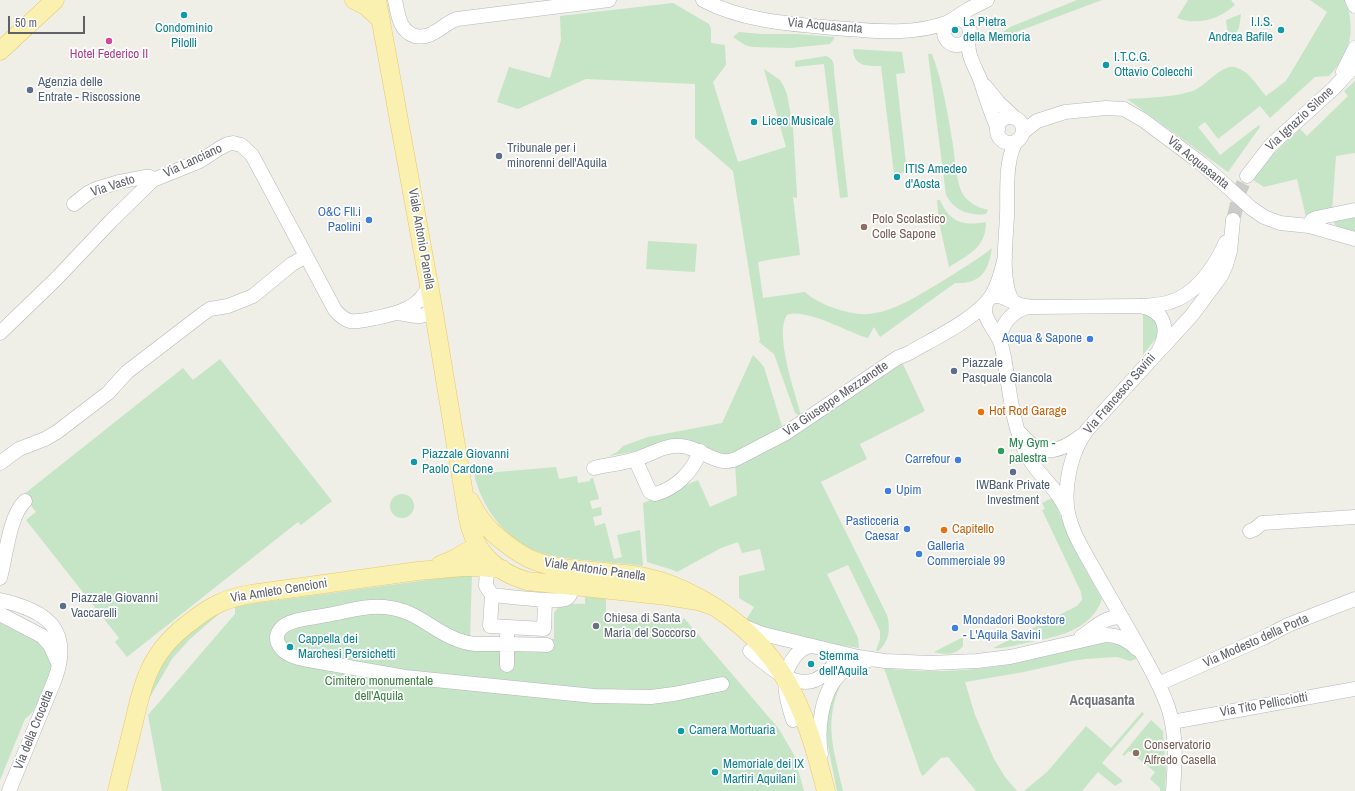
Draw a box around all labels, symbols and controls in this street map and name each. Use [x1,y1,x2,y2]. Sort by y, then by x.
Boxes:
scale bar [10,8,87,34]
marker: Condominio Pilolli [179,10,189,20]
text: 50 m [15,15,37,31]
street label: Via Acquasanta [787,15,863,37]
place label: La Pietra della Memoria [963,15,1031,46]
place label: I.I.S. Andrea Bafile [1208,15,1273,46]
place label: Condominio Pilolli [155,21,213,52]
marker: La Pietra della Memoria [950,25,960,35]
marker: I.I.S. Andrea Bafile [1276,25,1286,35]
marker: Hotel Federico II [104,36,114,46]
place label: Hotel Federico II [70,47,148,63]
place label: I.T.C.G. Ottavio Colecchi [1114,50,1193,81]
marker: I.T.C.G. Ottavio Colecchi [1101,60,1111,70]
place label: Agenzia delle Entrate - Riscossione [38,75,141,106]
street label: Via Ignazio Silone [1263,84,1337,154]
marker: Agenzia delle Entrate - Riscossione [25,85,35,95]
place label: Liceo Musicale [762,114,834,130]
marker: Liceo Musicale [749,117,759,127]
street label: Via Acquasanta [1164,133,1232,193]
street label: Via Lanciano [161,141,225,181]
place label: Tribunale per i minorenni dell'Aquila [507,141,607,172]
marker: Tribunale per i minorenni dell'Aquila [494,151,504,161]
place label: ITIS Amedeo d'Aosta [905,162,967,193]
street label: Via Vasto [89,172,137,200]
marker: ITIS Amedeo d'Aosta [892,172,902,182]
street label: Viale Antonio Panella [404,187,438,291]
place label: O&C Fll.i Paolini [318,205,361,236]
place label: Polo Scolastico Colle Sapone [872,212,945,243]
marker: O&C Fll.i Paolini [364,215,374,225]
marker: Polo Scolastico Colle Sapone [859,222,869,232]
place label: Acqua & Sapone [1002,331,1082,347]
marker: Acqua & Sapone [1085,334,1095,344]
street label: Via Francesco Savini [1081,350,1159,438]
place label: Piazzale Pasquale Giancola [962,356,1052,387]
street label: Via Giuseppe Mezzanotte [781,358,891,440]
marker: Piazzale Pasquale Giancola [949,366,959,376]
place label: Hot Rod Garage [989,404,1067,420]
marker: Hot Rod Garage [976,407,986,417]
place label: My Gym - palestra [1009,436,1055,467]
marker: My Gym - palestra [996,446,1006,456]
place label: Piazzale Giovanni Paolo Cardone [422,447,509,478]
place label: Carrefour [905,452,950,468]
marker: Carrefour [953,455,963,465]
marker: Piazzale Giovanni Paolo Cardone [409,457,419,467]
marker: IWBank Private Investment [1008,467,1018,477]
place label: IWBank Private Investment [976,478,1050,509]
place label: Upim [896,483,921,499]
marker: Upim [883,486,893,496]
place label: Pasticceria Caesar [846,514,899,545]
place label: Capitello [952,522,994,538]
marker: Pasticceria Caesar [902,524,912,534]
marker: Capitello [939,525,949,535]
place label: Galleria Commerciale 99 [927,539,1005,570]
marker: Galleria Commerciale 99 [914,549,924,559]
street label: Viale Antonio Panella [543,555,647,585]
street label: Via Amleto Cencioni [230,576,328,606]
place label: Piazzale Giovanni Vaccarelli [71,591,158,622]
marker: Piazzale Giovanni Vaccarelli [58,601,68,611]
place label: Chiesa di Santa Maria del Soccorso [604,611,696,642]
street label: Via Modesto della Porta [1201,611,1311,671]
place label: Mondadori Bookstore - L'Aquila Savini [963,613,1065,644]
marker: Chiesa di Santa Maria del Soccorso [591,621,601,631]
marker: Mondadori Bookstore - L'Aquila Savini [950,623,960,633]
place label: Cappella dei Marchesi Persichetti [298,632,396,663]
marker: Cappella dei Marchesi Persichetti [285,642,295,652]
place label: Stemma dell'Aquila [819,649,868,680]
marker: Stemma dell'Aquila [806,659,816,669]
park label: Cimitero monumentale dell'Aquila [325,674,433,705]
street label: Via della Crocetta [11,688,57,772]
street label: Via Tito Pellicciotti [1219,690,1309,720]
district label: Acquasanta [1069,693,1135,709]
place label: Camera Mortuaria [689,723,775,739]
marker: Camera Mortuaria [676,726,686,736]
place label: Conservatorio Alfredo Casella [1144,738,1216,769]
marker: Conservatorio Alfredo Casella [1131,748,1141,758]
place label: Memoriale dei IX Martiri Aquilani [723,757,804,788]
marker: Memoriale dei IX Martiri Aquilani [710,767,720,777]

